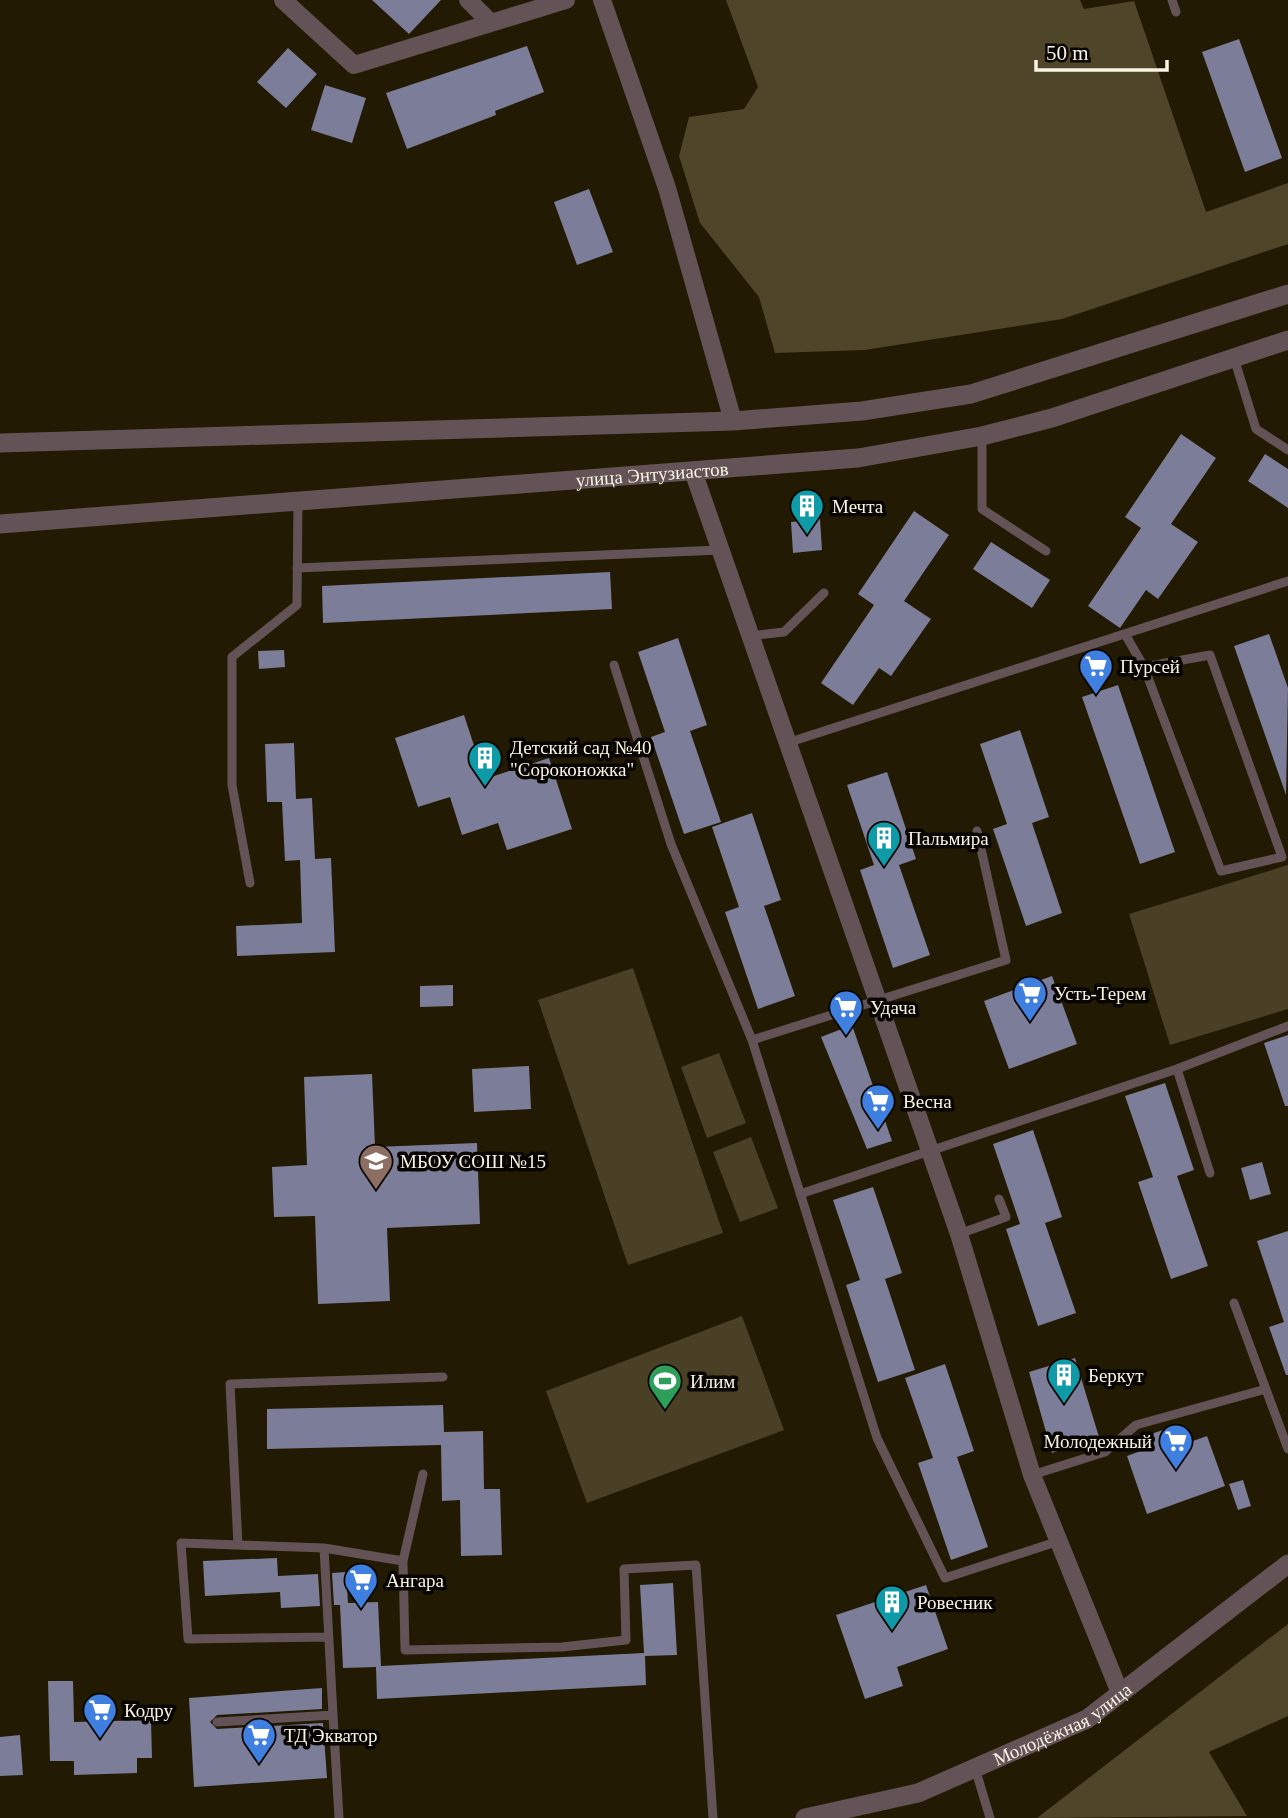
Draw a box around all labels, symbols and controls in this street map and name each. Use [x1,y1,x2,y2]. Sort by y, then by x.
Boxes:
scale bar [1036,28,1167,72]
text: 50 m [1046,41,1089,65]
street label: улица Энтузиастов [575,458,729,491]
building icon: Мечта [788,487,826,536]
place label: Мечта [832,496,884,517]
supermarket icon: Пурсей [1077,647,1115,696]
place label: Пурсей [1120,656,1180,677]
place label: Детский сад №40 "Сороконожка" [510,737,652,780]
building icon: Детский сад №40 "Сороконожка" [466,739,504,788]
building icon: Пальмира [865,819,903,868]
place label: Пальмира [908,828,989,849]
supermarket icon: Усть-Терем [1011,974,1049,1023]
place label: Усть-Терем [1054,983,1146,1004]
supermarket icon: Удача [827,988,865,1037]
place label: Удача [870,997,917,1018]
supermarket icon: Весна [859,1082,897,1131]
place label: Весна [903,1091,952,1112]
school or university icon: МБОУ СОШ №15 [357,1142,395,1191]
place label: МБОУ СОШ №15 [400,1151,546,1172]
building icon: Беркут [1045,1356,1083,1405]
sports icon: Илим [646,1362,684,1411]
place label: Беркут [1088,1365,1144,1386]
place label: Илим [690,1371,735,1392]
supermarket icon: Молодежный [1157,1422,1195,1471]
place label: Молодежный [1044,1431,1152,1452]
supermarket icon: Ангара [342,1561,380,1610]
place label: Ангара [386,1570,445,1591]
building icon: Ровесник [873,1583,911,1632]
place label: Ровесник [917,1592,993,1613]
street label: Молодёжная улица [990,1678,1136,1770]
supermarket icon: Кодру [81,1691,119,1740]
place label: Кодру [124,1700,174,1721]
supermarket icon: ТД Экватор [240,1716,278,1765]
place label: ТД Экватор [284,1725,378,1746]

